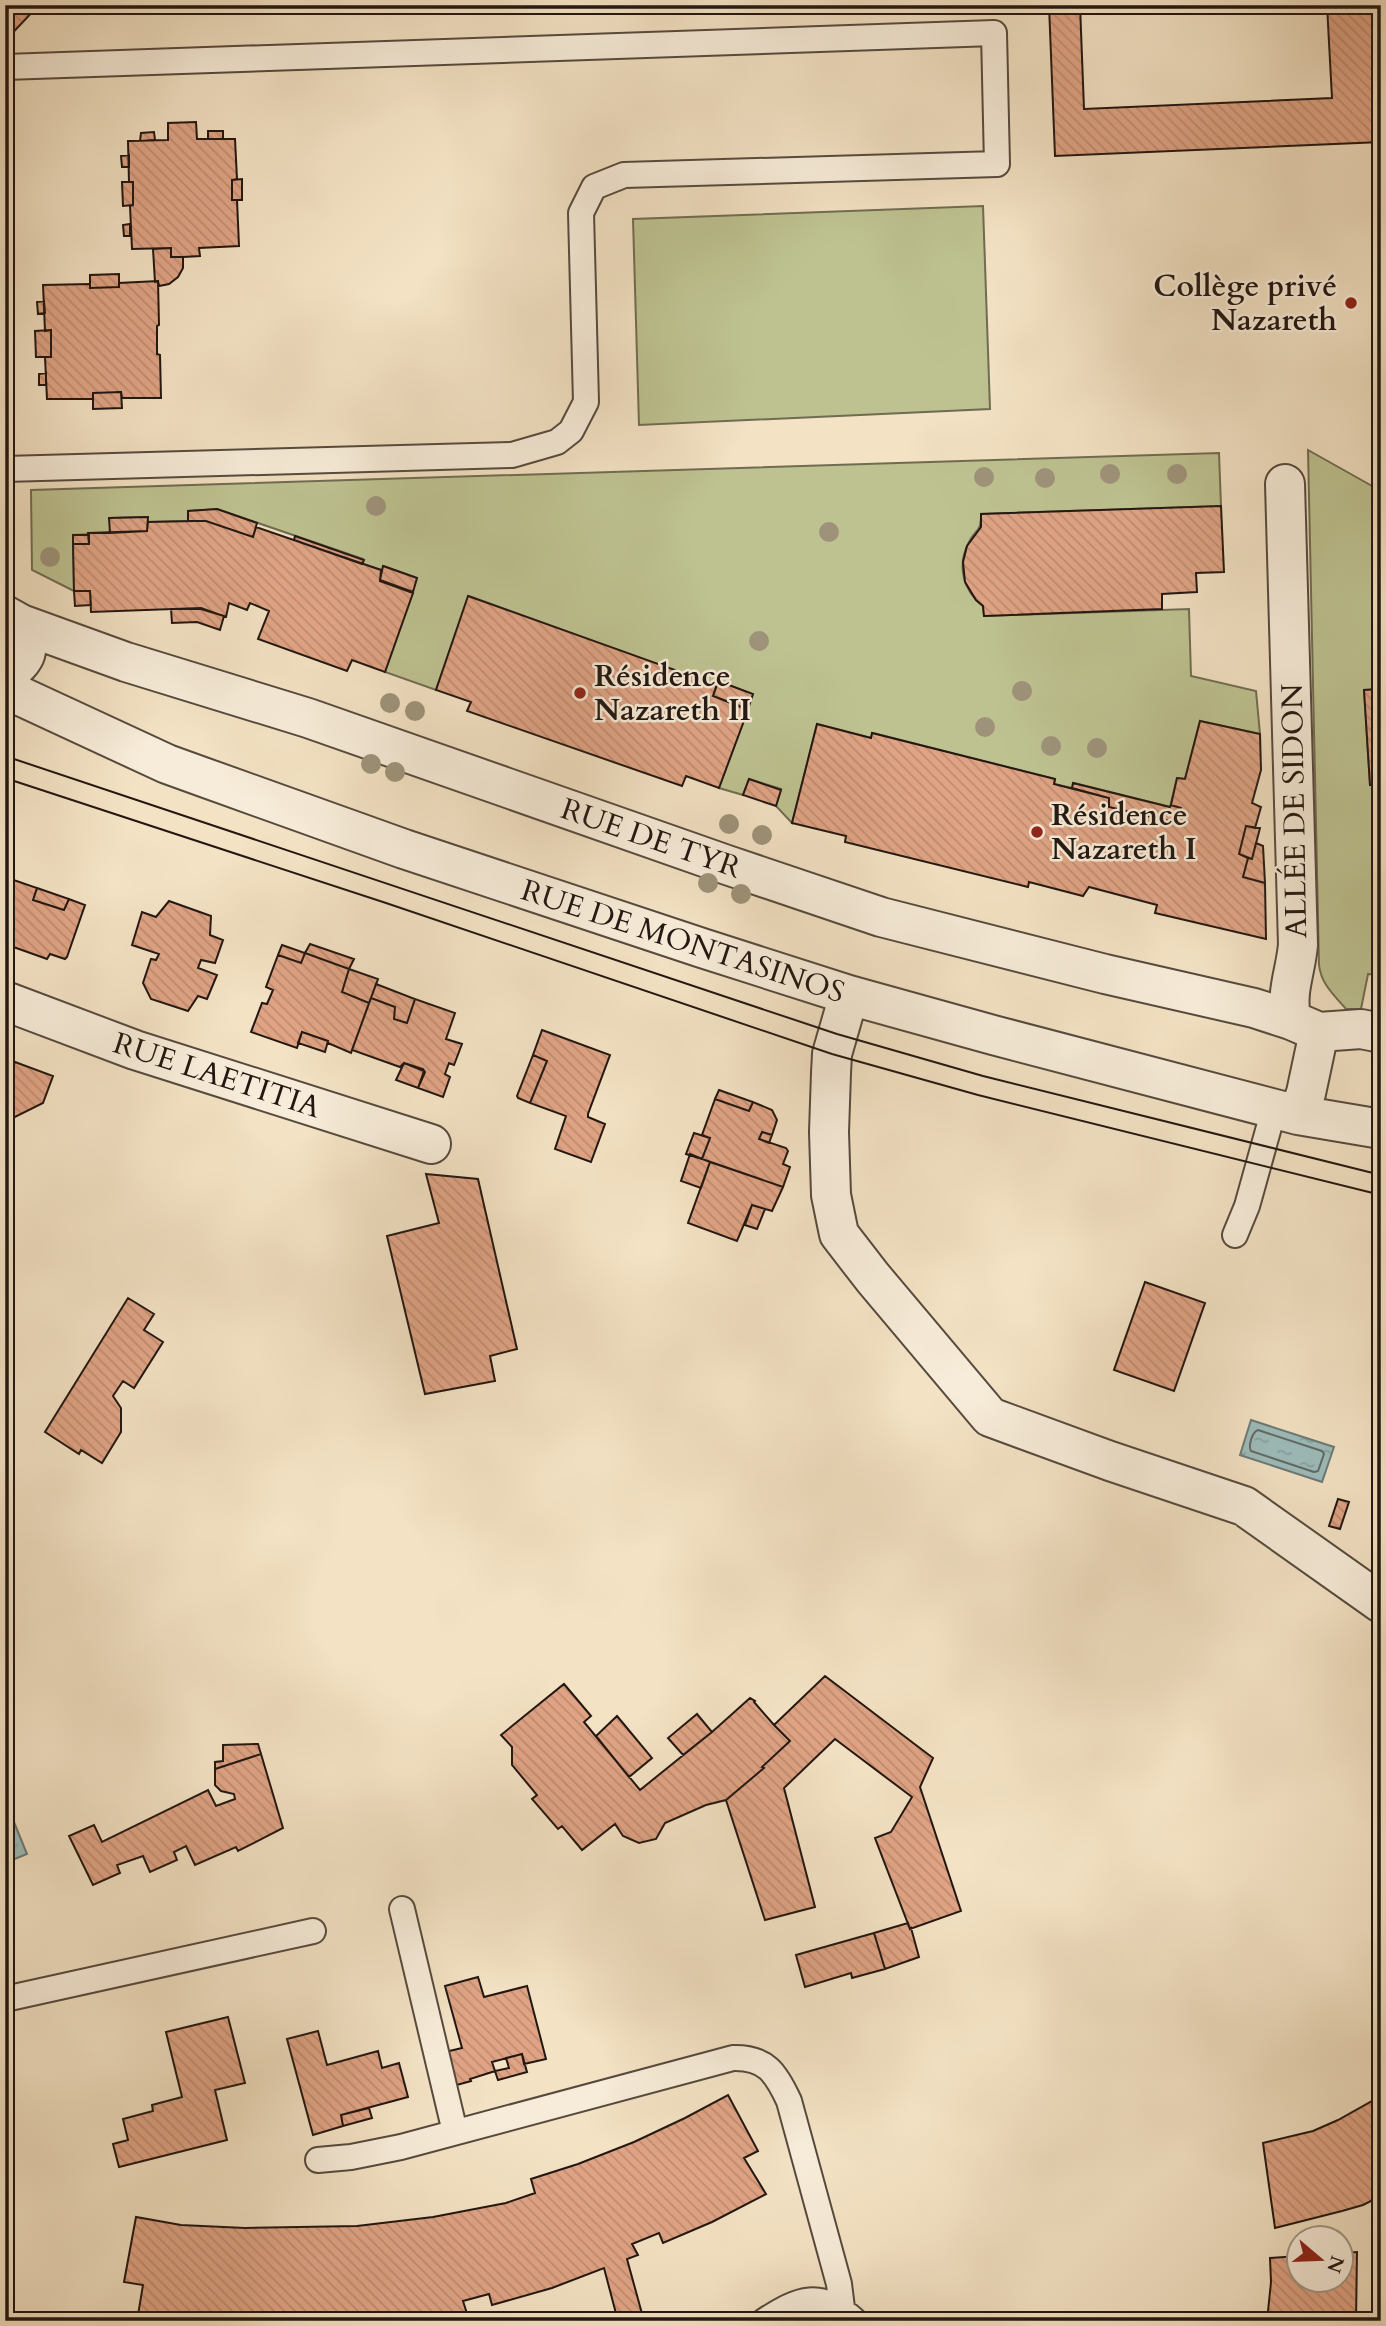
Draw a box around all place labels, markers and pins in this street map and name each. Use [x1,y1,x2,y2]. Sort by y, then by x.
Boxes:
place label: Collège privé Nazareth [1153,266,1337,341]
marker: Collège privé Nazareth [1343,295,1359,311]
place label: Résidence Nazareth II [594,656,751,731]
marker: Résidence Nazareth II [572,685,588,701]
place label: Résidence Nazareth I [1051,795,1197,870]
marker: Résidence Nazareth I [1029,824,1045,840]

